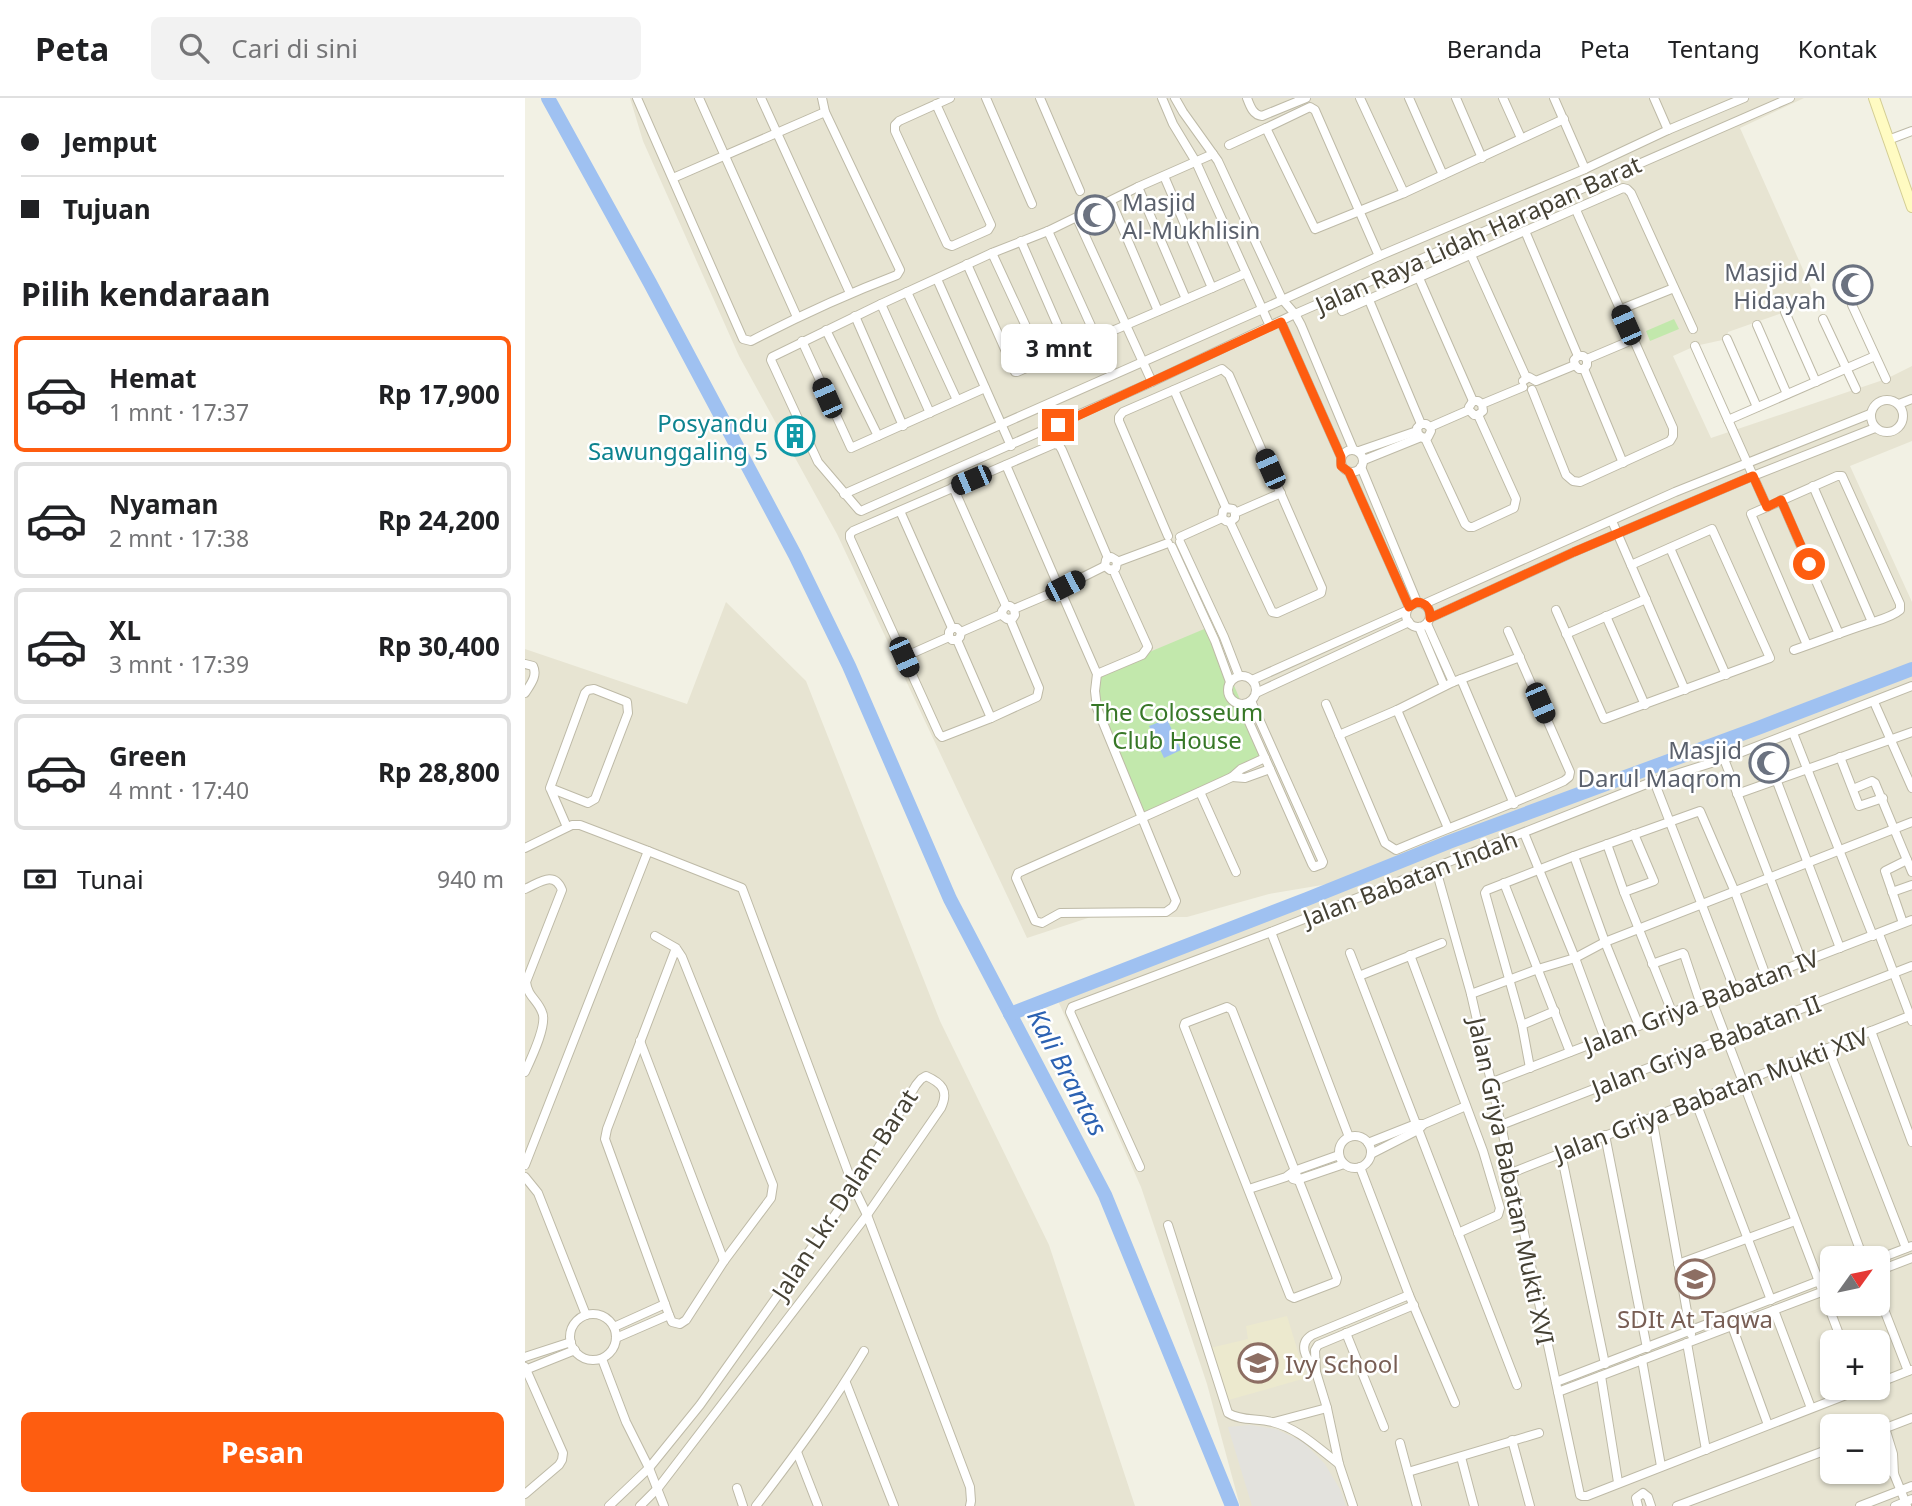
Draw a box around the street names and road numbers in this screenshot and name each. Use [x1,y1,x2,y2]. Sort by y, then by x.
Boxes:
street label: Jalan Raya Lidah Harapan Barat [1308,147,1646,322]
street label: Jalan Babatan Indah [1296,822,1522,935]
street label: Jalan Griya Babatan IV [1577,941,1824,1062]
street label: Jalan Griya Babatan II [1585,986,1825,1105]
street label: Jalan Griya Babatan Mukti XVI [1461,1012,1563,1348]
street label: Jalan Griya Babatan Mukti XIV [1547,1019,1873,1170]
street label: Jalan Lkr. Dalam Barat [762,1082,925,1307]

